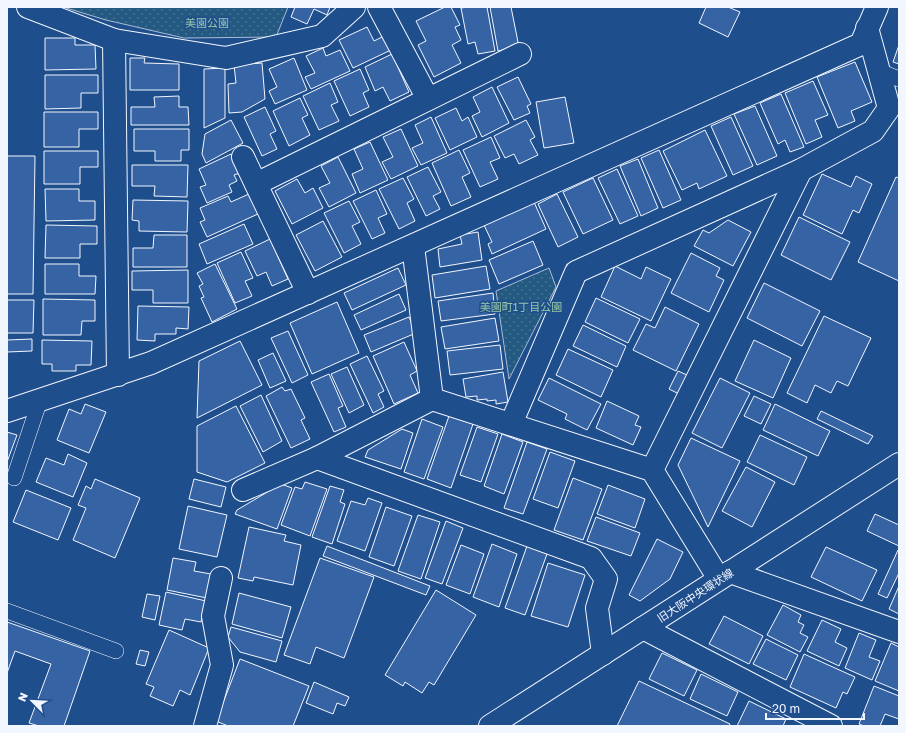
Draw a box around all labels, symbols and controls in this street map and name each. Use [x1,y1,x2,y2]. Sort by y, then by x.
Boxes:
park label: 美園公園 [185,16,229,29]
park label: 美園町1丁目公園 [480,300,562,313]
street label: 旧大阪中央環状線 [655,566,735,624]
north arrow [12,681,52,721]
text: N [15,690,30,703]
scale bar [766,695,864,721]
text: 20 m [772,701,800,716]

